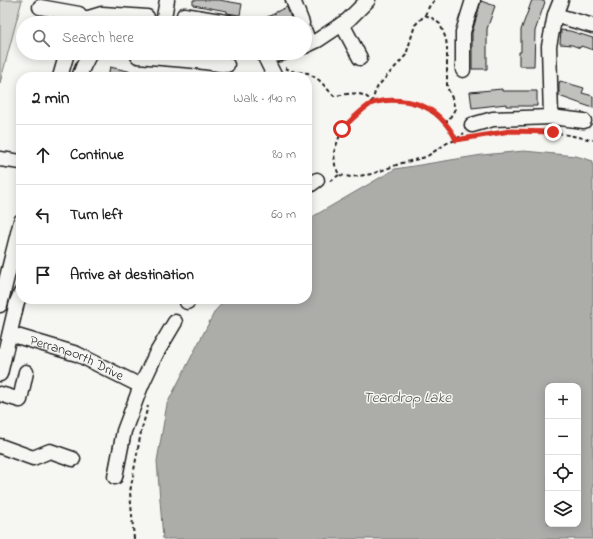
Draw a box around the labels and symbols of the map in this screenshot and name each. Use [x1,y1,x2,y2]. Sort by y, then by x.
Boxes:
route start [333,120,351,138]
route end [544,123,562,141]
street label: Perranporth Drive [27,330,128,387]
water label: Teardrop Lake [363,387,452,409]

